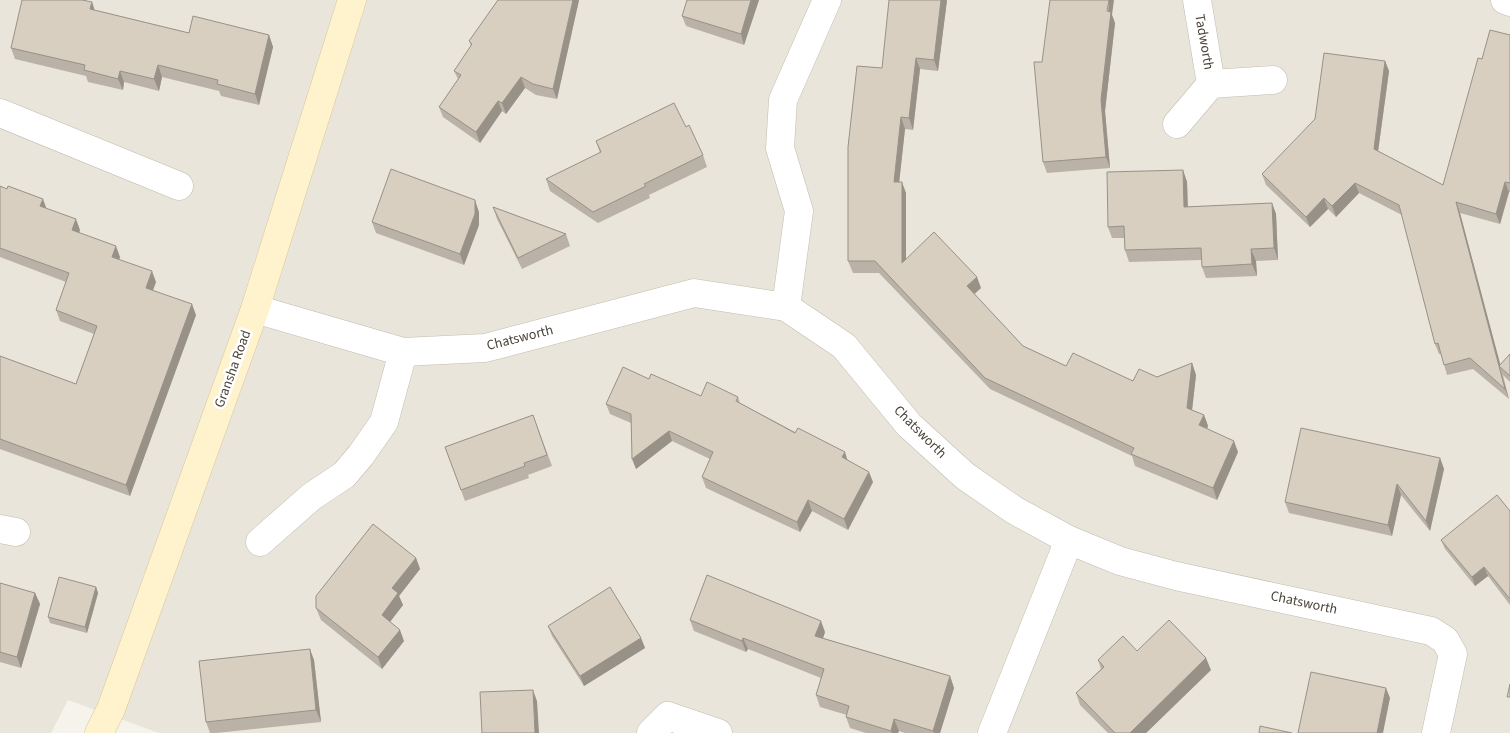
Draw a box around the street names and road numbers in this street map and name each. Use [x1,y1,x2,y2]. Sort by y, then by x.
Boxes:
street label: Tadworth [1189,13,1219,71]
street label: Chatsworth [485,320,555,356]
street label: Gransha Road [210,327,256,411]
street label: Chatsworth [889,401,951,463]
street label: Chatsworth [1269,586,1339,620]

